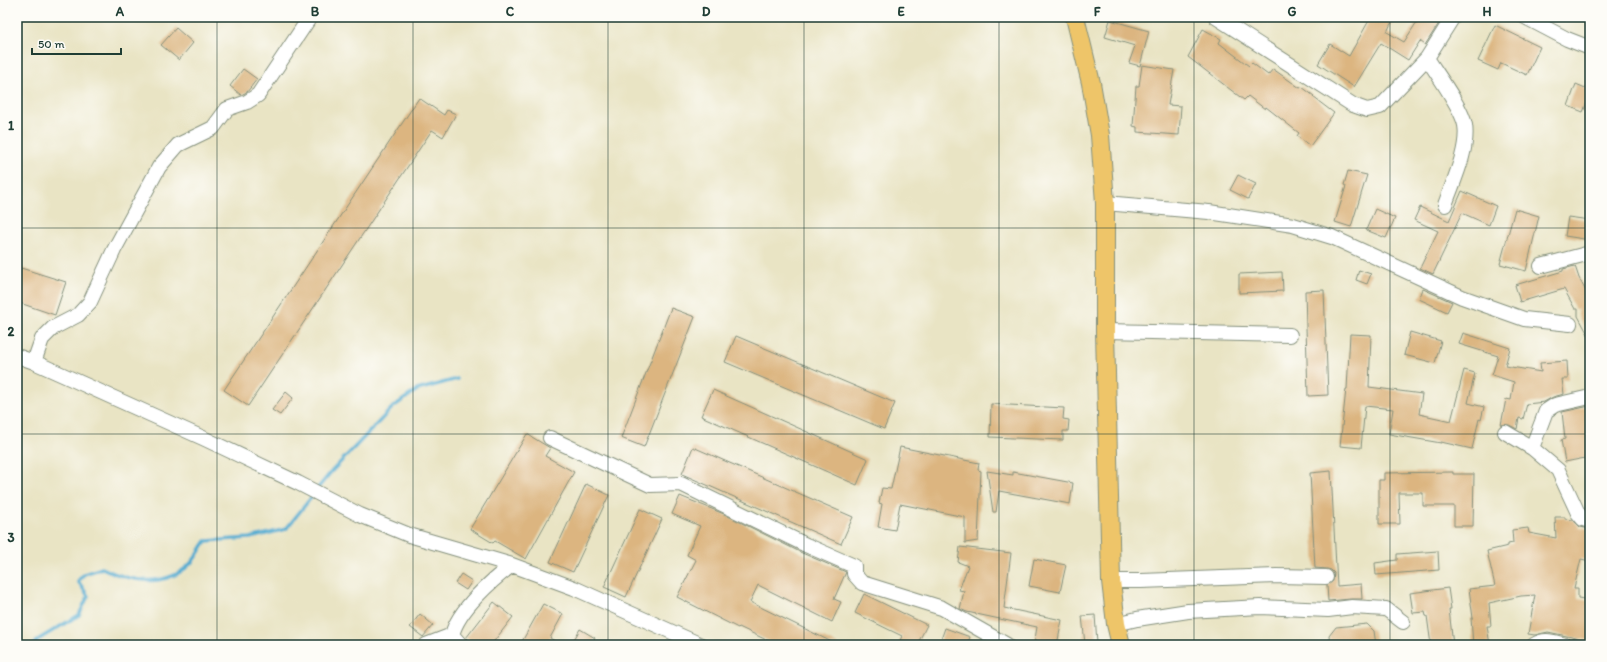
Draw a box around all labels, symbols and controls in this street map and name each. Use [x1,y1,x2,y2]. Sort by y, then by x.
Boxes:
text: A [115,4,125,19]
text: B [311,4,320,19]
text: C [506,4,515,19]
text: D [702,4,711,19]
text: E [897,4,905,19]
text: F [1094,4,1101,19]
text: G [1288,4,1297,19]
text: H [1483,4,1492,19]
scale bar [32,30,121,56]
text: 50 m [38,37,64,51]
text: 1 [8,118,14,133]
text: 2 [8,324,15,339]
text: 3 [7,530,15,545]

